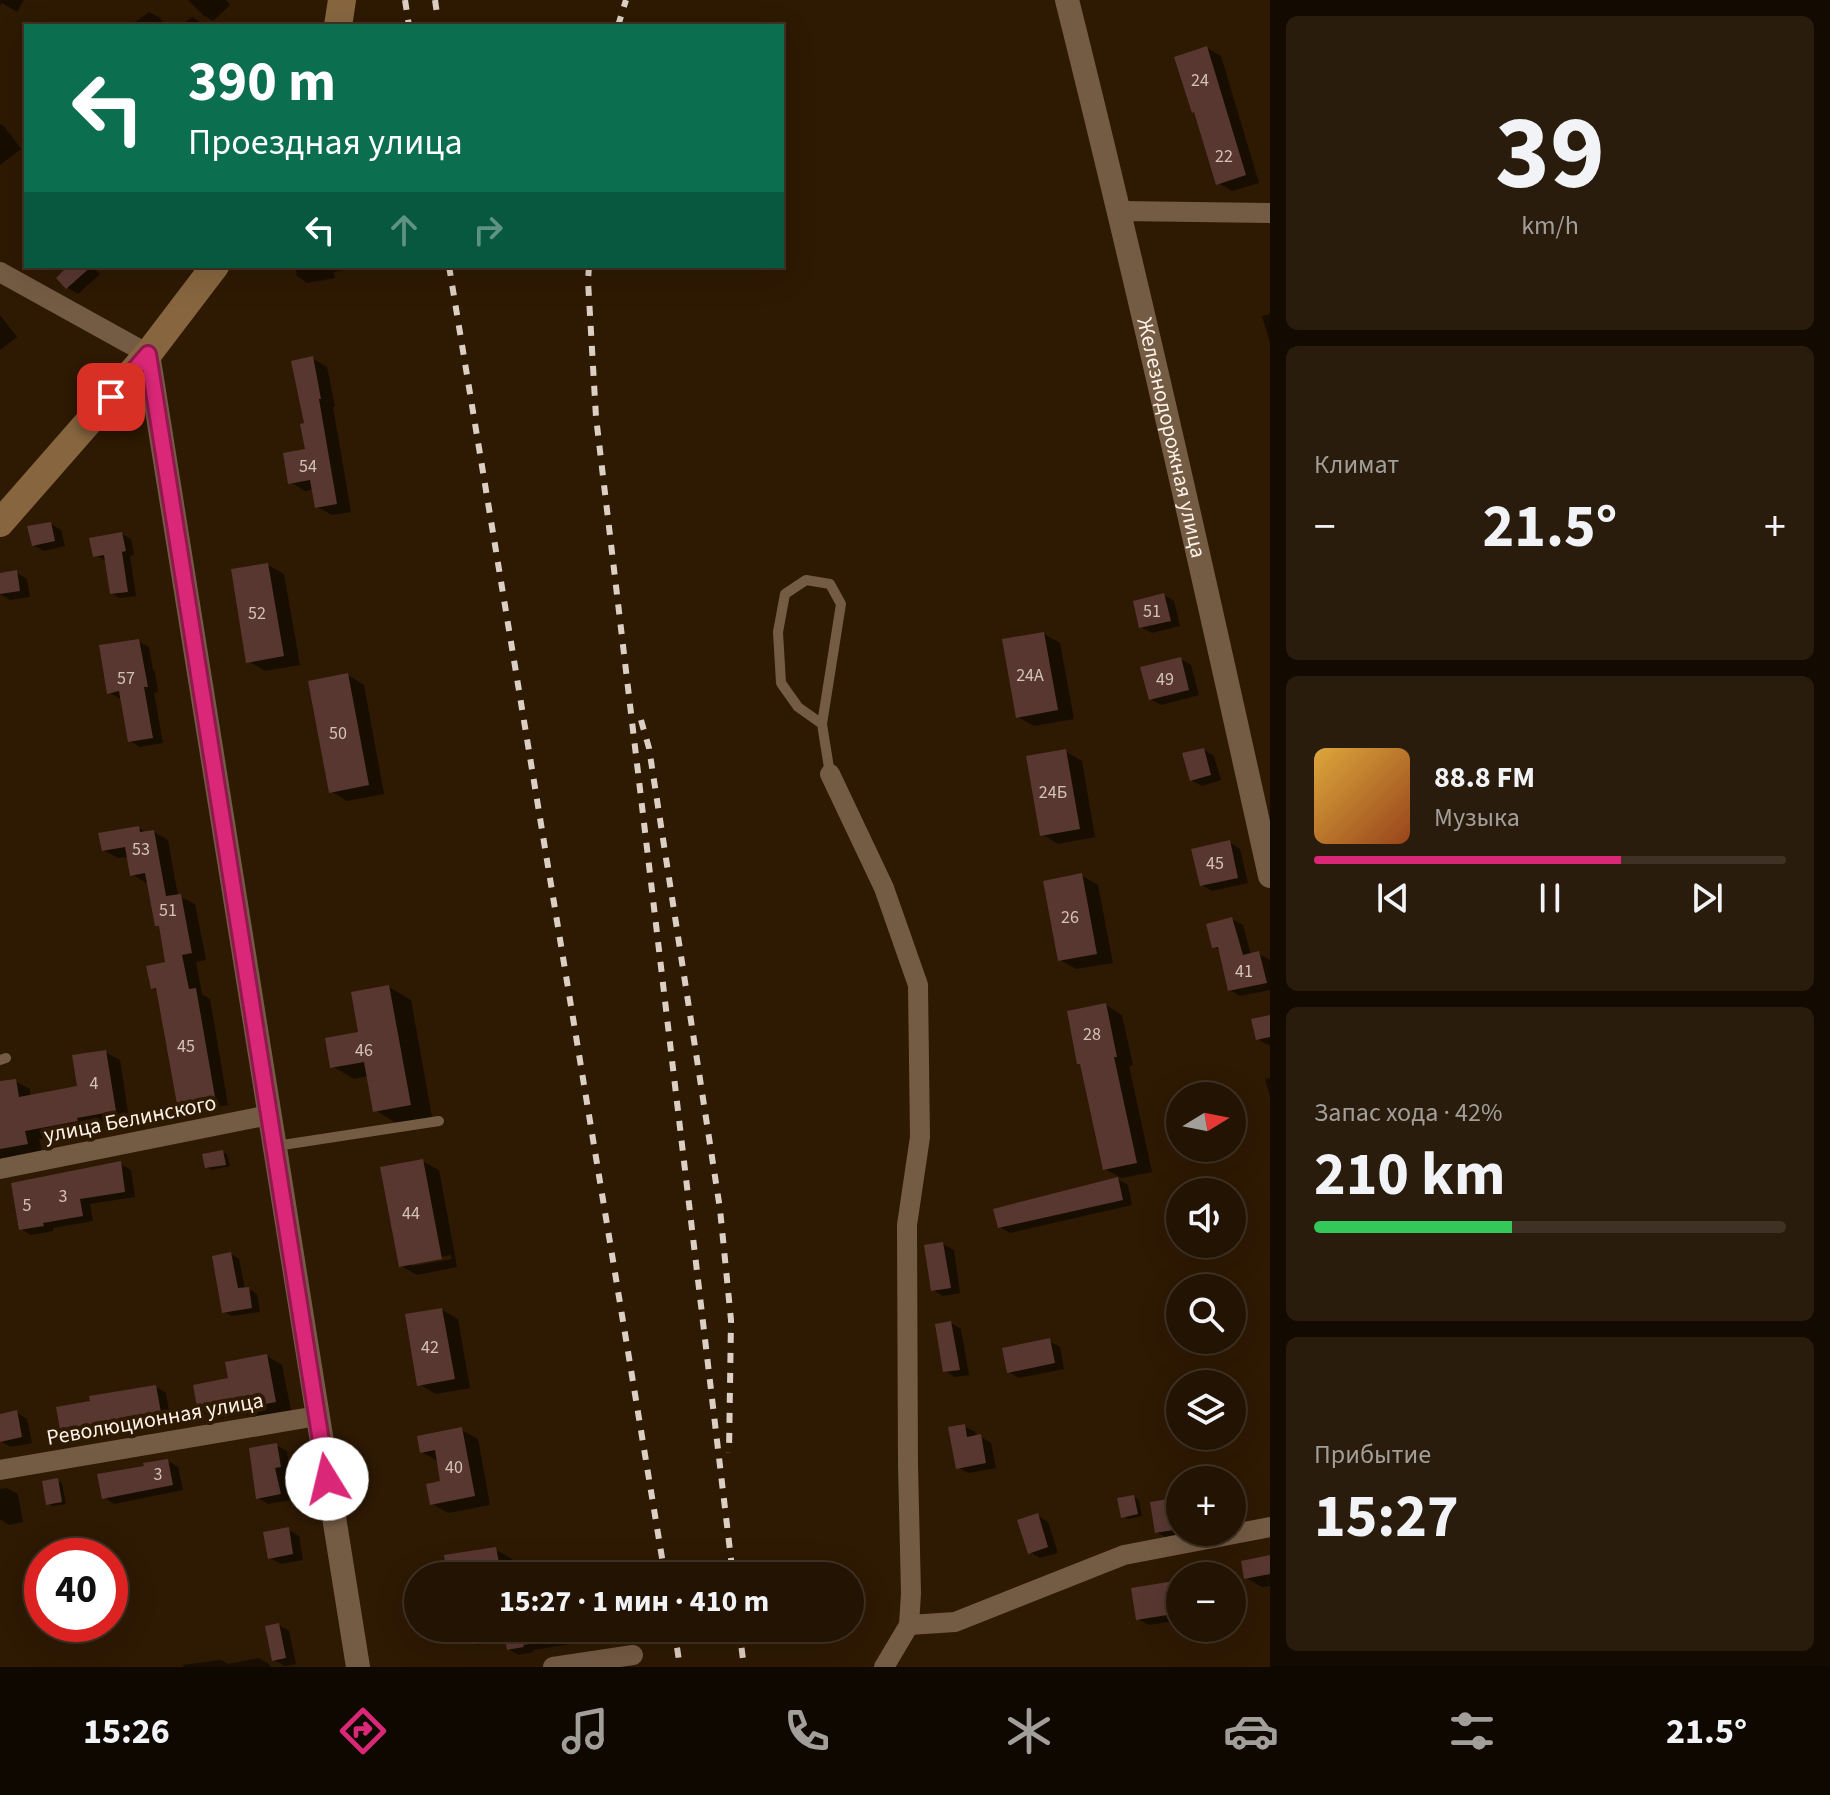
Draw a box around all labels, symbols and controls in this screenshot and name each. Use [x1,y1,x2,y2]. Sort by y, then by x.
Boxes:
text: 390 m [188,43,336,122]
icon: left [56,56,160,160]
house number: 24 [1191,68,1209,93]
text: 39 [1495,81,1605,229]
text: Проездная улица [188,117,463,168]
house number: 22 [1215,144,1233,169]
text: km/h [1521,207,1579,244]
icon: left [298,208,342,252]
icon: ahead [382,208,426,252]
icon: right [466,208,510,252]
street label: Железнодорожная улица [1128,314,1214,561]
pin [77,363,145,431]
icon: arrive [89,375,133,419]
text: Климат [1314,446,1399,483]
house number: 54 [299,454,317,479]
text: 21.5° [1483,485,1617,570]
text: − [1314,496,1336,559]
text: + [1764,496,1786,559]
house number: 51 [1143,599,1161,624]
house number: 52 [248,601,266,626]
house number: 24А [1016,663,1044,688]
house number: 57 [117,666,135,691]
house number: 49 [1156,667,1174,692]
house number: 50 [329,721,347,746]
text: 88.8 FM [1434,756,1535,799]
house number: 24Б [1039,780,1067,805]
text: Музыка [1434,799,1520,836]
house number: 53 [132,837,150,862]
house number: 45 [1206,851,1224,876]
icon: previous [1371,876,1415,920]
icon: pause [1528,876,1572,920]
icon: next [1685,876,1729,920]
house number: 51 [159,898,177,923]
house number: 26 [1061,905,1079,930]
house number: 41 [1235,959,1253,984]
house number: 28 [1083,1022,1101,1047]
house number: 45 [177,1034,195,1059]
house number: 46 [355,1038,373,1063]
house number: 4 [90,1071,99,1096]
north arrow [1166,1082,1246,1162]
map controls [1166,1082,1246,1642]
street label: улица Белинского [41,1087,219,1151]
text: Запас хода · 42% [1314,1094,1502,1131]
text: 210 km [1314,1133,1505,1218]
button: sound [1166,1178,1246,1258]
house number: 3 [59,1184,68,1209]
house number: 5 [23,1193,32,1218]
house number: 44 [402,1201,420,1226]
button: search [1166,1274,1246,1354]
house number: 42 [421,1335,439,1360]
button: layers [1166,1370,1246,1450]
street label: Революционная улица [44,1384,266,1454]
text: Прибытие [1314,1436,1431,1473]
position arrow [285,1437,369,1521]
house number: 40 [445,1455,463,1480]
house number: 3 [154,1462,163,1487]
button: + [1166,1466,1246,1546]
text: 15:27 [1314,1475,1459,1560]
speed limit sign: 40 [24,1538,128,1642]
button: − [1166,1562,1246,1642]
text: 15:27 · 1 мин · 410 m [499,1580,769,1623]
icon: directions [335,1703,391,1759]
icon: music [557,1703,613,1759]
icon: phone [779,1703,835,1759]
icon: climate [1001,1703,1057,1759]
icon: car [1223,1703,1279,1759]
icon: filters [1444,1703,1500,1759]
text: 15:26 [83,1706,170,1757]
text: 21.5° [1666,1706,1747,1757]

